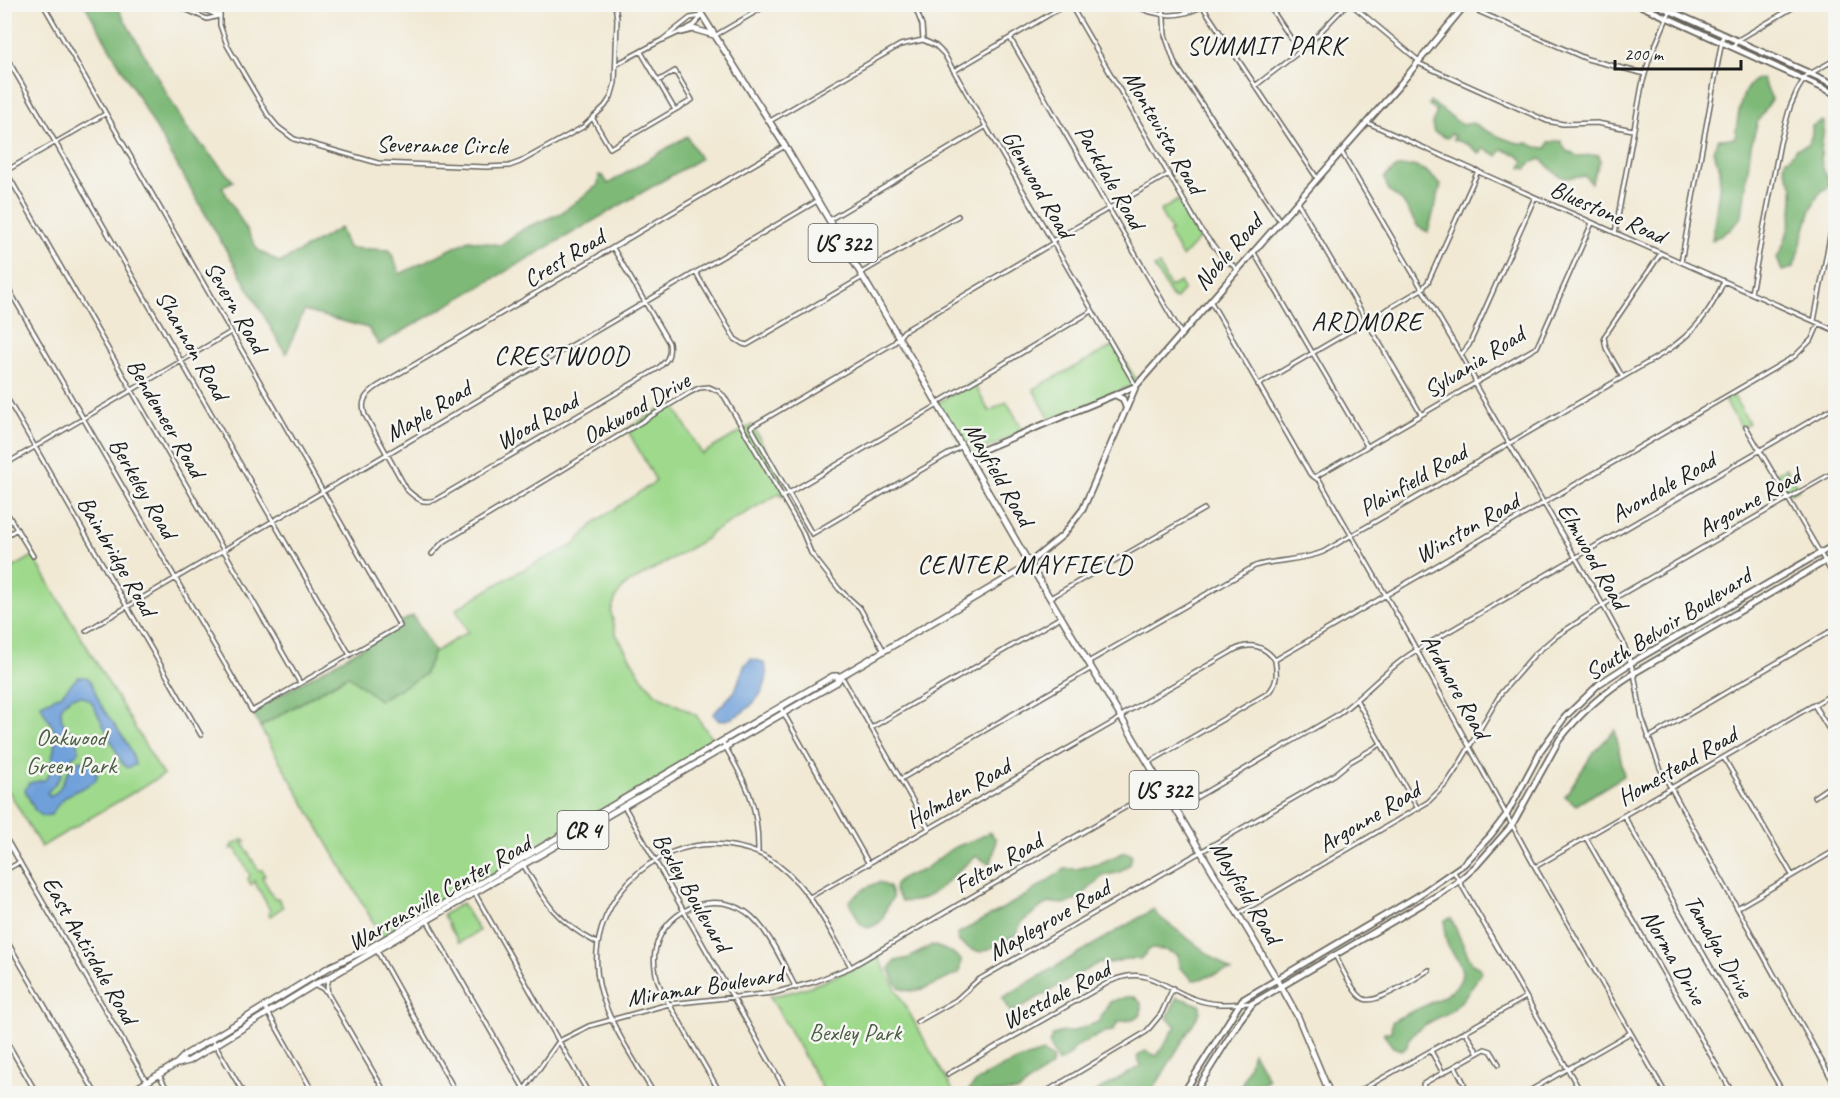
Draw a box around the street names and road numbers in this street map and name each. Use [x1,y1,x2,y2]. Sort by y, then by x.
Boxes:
street label: Montevista Road [1117,65,1213,202]
street label: Parkdale Road [1068,120,1154,237]
street label: Glenwood Road [995,125,1083,246]
street label: Severance Circle [376,129,510,161]
street label: Bluestone Road [1546,173,1673,252]
street label: Noble Road [1187,205,1272,296]
street label: Crest Road [518,220,613,294]
road number: US 322 [808,224,878,262]
street label: Severn Road [198,256,276,361]
street label: Shannon Road [149,285,237,408]
street label: Sylvania Road [1418,317,1533,405]
street label: Bendemeer Road [120,353,214,486]
street label: Oakwood Drive [577,364,697,451]
street label: Maple Road [380,372,479,448]
street label: Wood Road [491,384,586,456]
street label: Mayfield Road [957,417,1042,534]
street label: Berkeley Road [102,432,186,547]
street label: Plainfield Road [1354,435,1475,523]
street label: Avondale Road [1605,443,1724,529]
street label: Argonne Road [1692,459,1809,543]
street label: Winston Road [1409,484,1528,570]
street label: Bainbridge Road [71,491,165,625]
street label: Elmwood Road [1551,498,1637,617]
street label: South Belvoir Boulevard [1579,559,1760,687]
street label: Ardmore Road [1415,628,1499,747]
street label: Homestead Road [1612,718,1745,812]
street label: Holmden Road [900,749,1019,835]
road number: US 322 [1130,771,1198,809]
street label: Argonne Road [1313,773,1429,859]
road number: CR 4 [558,811,608,849]
street label: Felton Road [949,824,1050,900]
street label: Warrensville Center Road [342,827,539,958]
street label: Bexley Boulevard [646,827,740,960]
street label: Mayfield Road [1204,835,1290,952]
street label: East Antisdale Road [36,871,146,1032]
street label: Maplegrove Road [982,871,1119,967]
street label: Tamalga Drive [1678,889,1762,1005]
street label: Norma Drive [1635,904,1714,1012]
street label: Westdale Road [997,952,1118,1036]
street label: Miramar Boulevard [625,958,789,1013]

